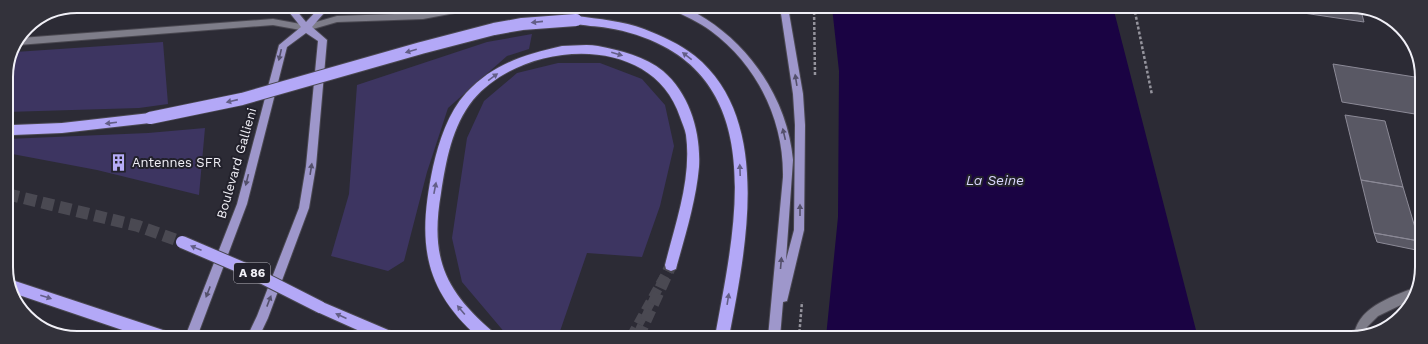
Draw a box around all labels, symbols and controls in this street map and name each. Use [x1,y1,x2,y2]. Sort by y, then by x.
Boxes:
one-way arrow [531,19,543,26]
one-way arrow [277,48,283,61]
one-way arrow [404,48,416,54]
one-way arrow [611,51,623,57]
one-way arrow [681,52,692,60]
one-way arrow [488,73,498,81]
one-way arrow [792,74,798,86]
one-way arrow [225,99,238,105]
street label: Boulevard Gallieni [213,106,259,220]
one-way arrow [105,120,117,126]
one-way arrow [781,127,787,139]
building icon: Antennes SFR [109,152,129,172]
place label: Antennes SFR [132,155,222,170]
one-way arrow [308,163,314,175]
one-way arrow [737,163,744,176]
water label: La Seine [966,172,1024,188]
one-way arrow [244,174,250,187]
one-way arrow [433,182,439,194]
one-way arrow [797,203,803,216]
one-way arrow [191,245,202,251]
one-way arrow [777,257,784,269]
road number: A 86 [234,263,270,283]
one-way arrow [204,287,210,299]
one-way arrow [725,293,731,305]
one-way arrow [41,294,53,300]
one-way arrow [266,294,272,306]
one-way arrow [456,305,465,315]
one-way arrow [334,313,346,319]

